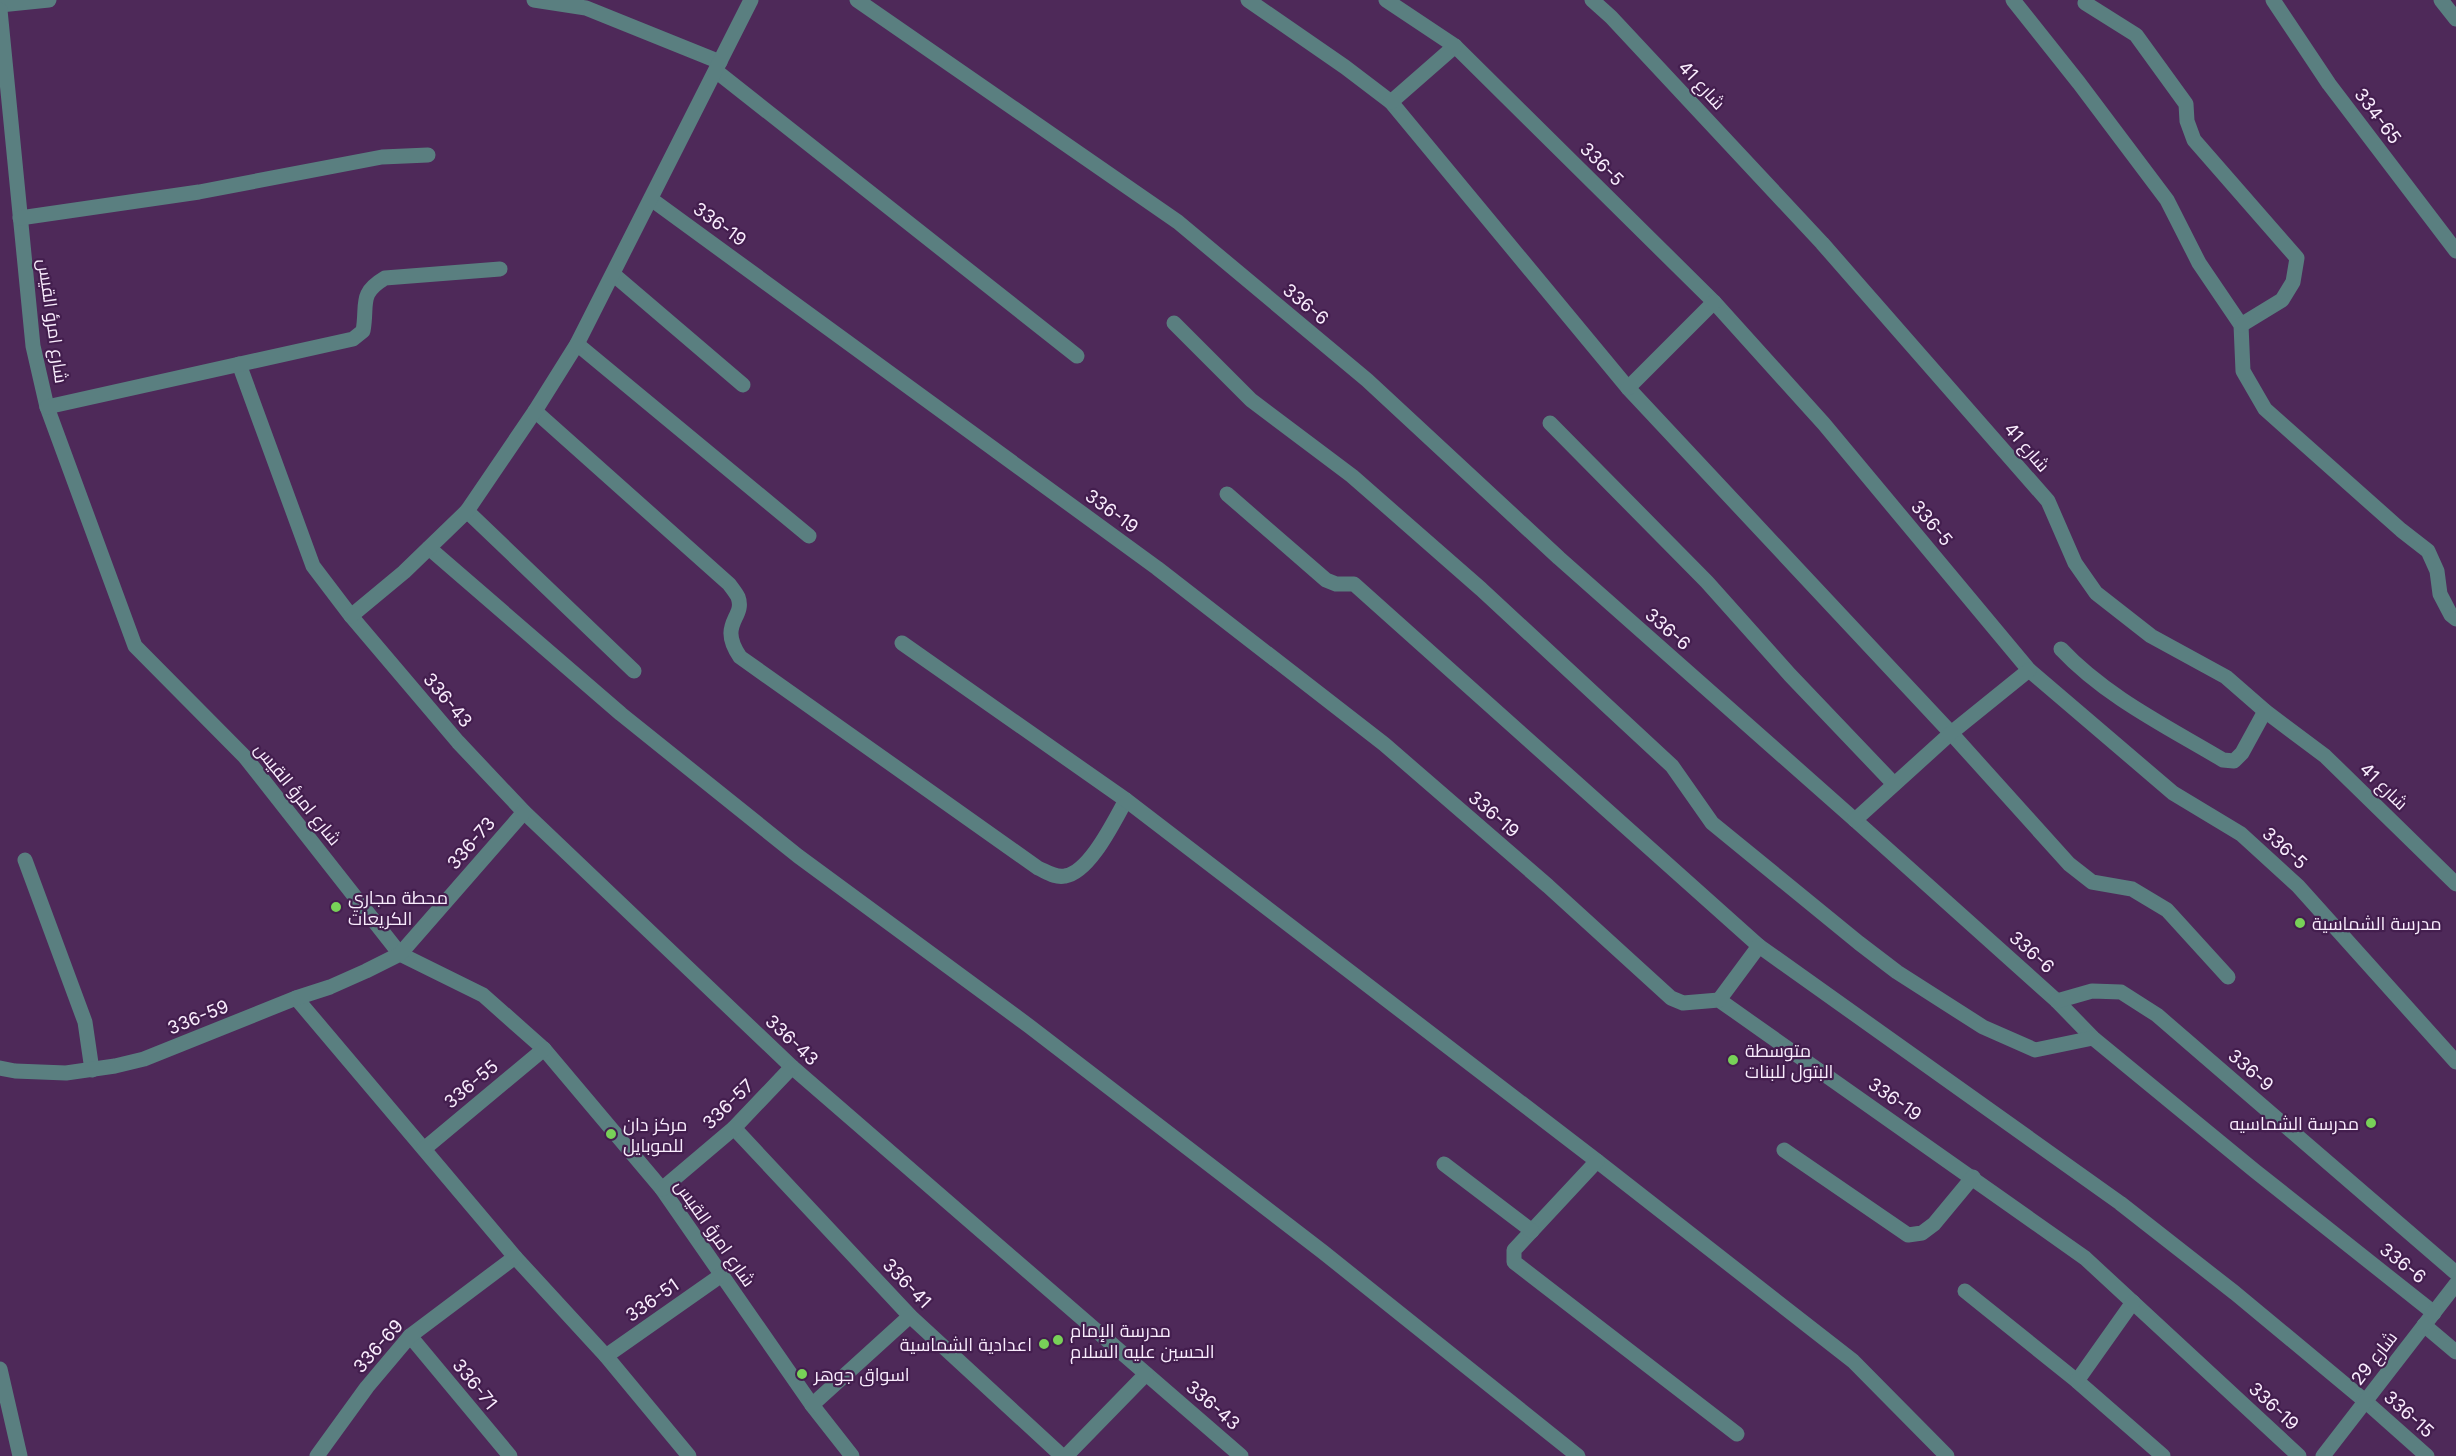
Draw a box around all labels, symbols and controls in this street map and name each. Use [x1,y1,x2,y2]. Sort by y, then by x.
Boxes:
street label: شارع 41 [1673,56,1730,115]
street label: 334-65 [2350,84,2406,148]
street label: 336-5 [1576,138,1628,190]
street label: 336-19 [689,198,751,250]
street label: شارع امرؤ القيس [32,257,72,385]
street label: 336-6 [1279,279,1333,329]
street label: شارع 41 [1998,418,2054,477]
street label: 336-19 [1081,485,1143,537]
street label: 336-5 [1907,496,1957,550]
street label: 336-6 [1641,604,1695,654]
street label: 336-43 [419,669,477,731]
street label: شارع امرؤ القيس [249,739,346,851]
street label: شارع 41 [2354,758,2412,815]
street label: 336-19 [1464,786,1524,842]
street label: 336-73 [443,813,499,873]
street label: 336-5 [2258,823,2312,873]
place label: محطة مجاري الكريعات [348,887,448,930]
marker: محطة مجاري الكريعات [329,900,343,914]
place label: مدرسة الشماسية [2312,913,2442,935]
marker: مدرسة الشماسية [2293,916,2307,930]
street label: 336-6 [2005,927,2059,977]
street label: 336-59 [164,995,232,1039]
street label: 336-43 [761,1010,823,1070]
place label: متوسطة البتول للبنات [1745,1040,1833,1083]
street label: 336-9 [2224,1045,2278,1095]
marker: متوسطة البتول للبنات [1726,1053,1740,1067]
street label: 336-55 [440,1056,502,1112]
street label: 336-19 [1864,1073,1926,1125]
street label: 336-57 [698,1075,758,1133]
place label: مدرسة الشماسيه [2229,1113,2359,1135]
place label: مركز دان للموبايل [623,1114,687,1157]
marker: مدرسة الشماسيه [2364,1116,2378,1130]
marker: مركز دان للموبايل [604,1127,618,1141]
street label: شارع امرؤ القيس [669,1176,760,1292]
street label: 336-6 [2376,1238,2430,1288]
street label: 336-41 [879,1254,935,1312]
street label: 336-51 [621,1274,683,1326]
street label: 336-69 [349,1315,407,1377]
place label: مدرسة الإمام الحسين عليه السلام [1070,1320,1215,1364]
street label: شارع 29 [2347,1327,2403,1390]
marker: مدرسة الإمام الحسين عليه السلام [1051,1333,1065,1347]
place label: اعدادية الشماسية [900,1334,1032,1355]
marker: اعدادية الشماسية [1037,1337,1051,1351]
street label: 336-71 [448,1355,502,1413]
place label: اسواق جوهر [813,1364,910,1387]
marker: اسواق جوهر [795,1367,809,1381]
street label: 336-43 [1182,1376,1244,1434]
street label: 336-19 [2245,1378,2303,1434]
street label: 336-15 [2380,1386,2438,1442]

